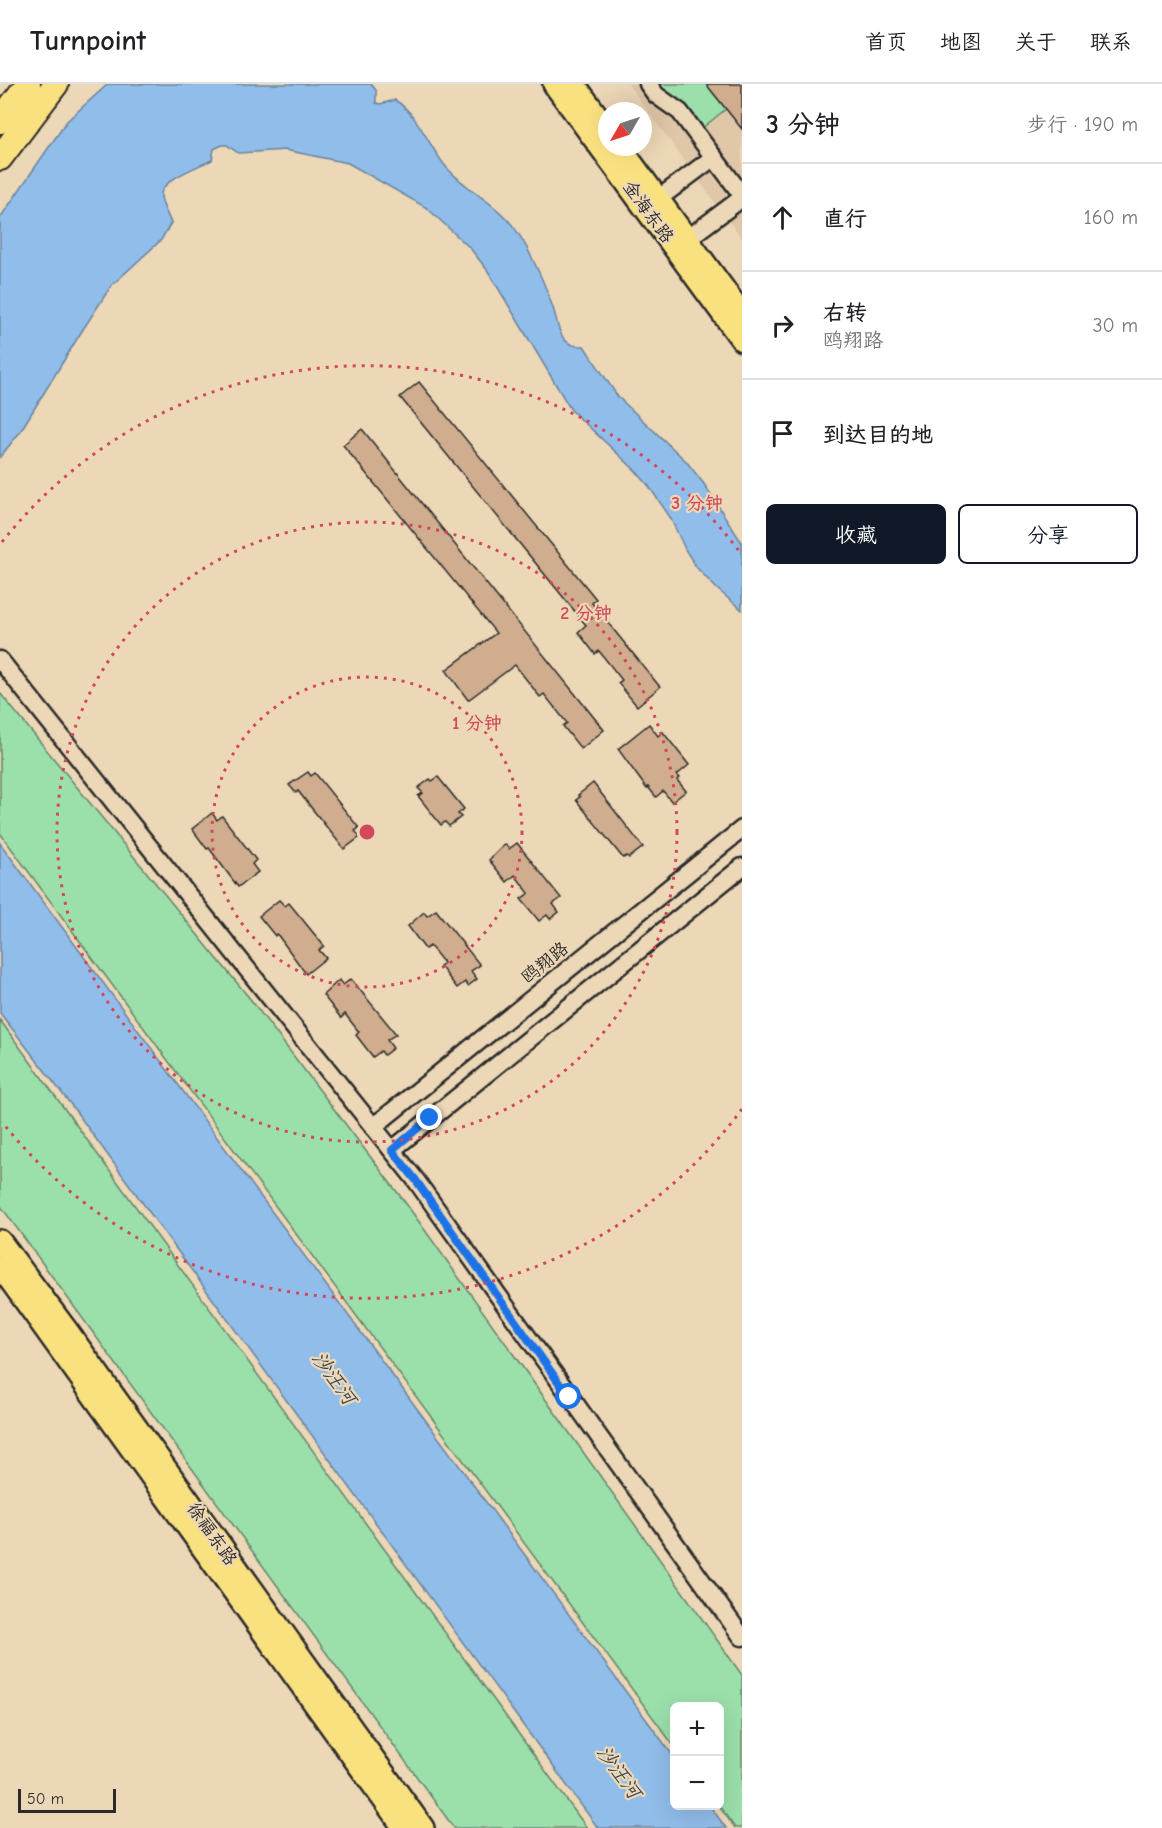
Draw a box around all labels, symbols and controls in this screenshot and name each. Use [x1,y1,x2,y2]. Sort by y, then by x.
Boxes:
text: Turnpoint [30,25,146,57]
text: 首页 [865,30,907,54]
text: 地图 [940,30,982,54]
text: 关于 [1015,30,1057,54]
text: 联系 [1090,30,1132,54]
north arrow [598,102,652,156]
text: 3 分钟 [766,110,840,140]
text: 步行 · 190 m [1027,113,1138,136]
street label: 金海东路 [618,177,678,247]
icon: ahead [766,201,799,234]
text: 直行 [823,206,867,232]
text: 160 m [1084,206,1138,229]
text: 右转 [823,300,867,326]
icon: right [766,309,799,342]
text: 30 m [1092,314,1138,337]
text: 鸥翔路 [823,329,883,352]
icon: arrive [766,417,799,450]
text: 到达目的地 [823,422,933,448]
text: 3 分钟 [671,493,723,514]
button: 收藏 [766,504,946,564]
button: 分享 [958,504,1138,564]
text: 2 分钟 [560,603,612,624]
text: 1 分钟 [452,713,502,734]
centre of rings [357,822,377,842]
street label: 鸥翔路 [517,938,573,988]
route end [416,1104,442,1130]
water label: 沙汪河 [307,1347,363,1411]
route start [555,1383,581,1409]
street label: 徐福东路 [183,1498,241,1570]
map controls [670,1702,724,1810]
button: + [670,1702,724,1756]
water label: 沙汪河 [592,1741,648,1805]
button: − [670,1756,724,1810]
scale bar [18,1786,116,1814]
text: 50 m [27,1790,64,1808]

